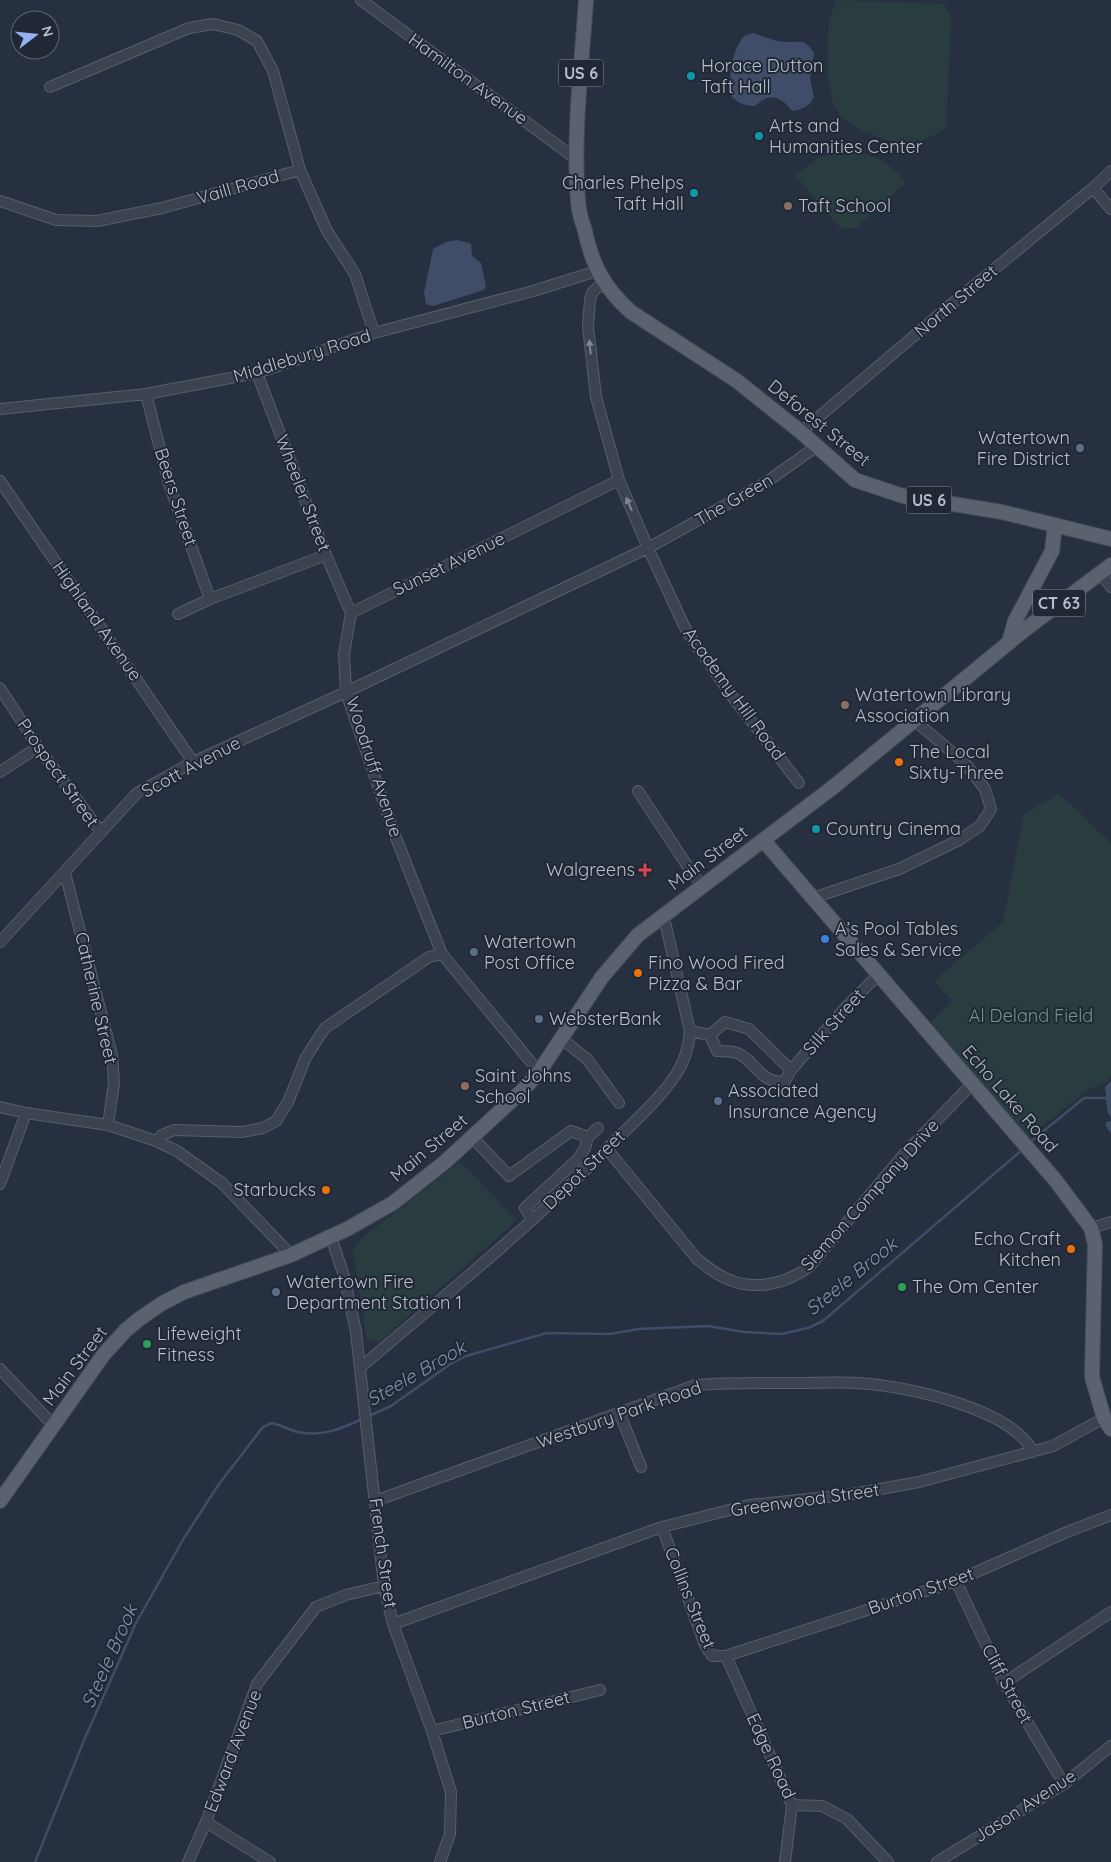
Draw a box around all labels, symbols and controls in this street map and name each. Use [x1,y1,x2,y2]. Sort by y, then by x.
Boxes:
north arrow [10,10,60,60]
text: N [37,24,58,39]
street label: Hamilton Avenue [404,28,532,130]
place label: Horace Dutton Taft Hall [701,54,823,98]
road number: US 6 [558,59,604,86]
marker: Horace Dutton Taft Hall [685,70,697,82]
place label: Arts and Humanities Center [769,114,923,158]
marker: Arts and Humanities Center [753,130,765,142]
street label: Vaill Road [194,164,282,209]
place label: Charles Phelps Taft Hall [562,171,684,215]
marker: Charles Phelps Taft Hall [688,187,700,199]
place label: Taft School [798,194,891,217]
marker: Taft School [782,200,794,212]
street label: North Street [909,259,1002,342]
street label: Middlebury Road [230,324,373,387]
one-way arrow [586,338,594,354]
street label: Deforest Street [763,374,875,471]
place label: Watertown Fire District [977,426,1070,470]
street label: Wheeler Street [271,431,336,554]
marker: Watertown Fire District [1074,442,1086,454]
street label: Beers Street [150,445,203,549]
street label: The Green [691,468,777,531]
road number: US 6 [906,486,952,514]
one-way arrow [625,496,633,511]
street label: Sunset Avenue [389,526,509,601]
street label: Highland Avenue [48,556,147,685]
road number: CT 63 [1033,590,1085,616]
street label: Academy Hill Road [678,623,790,765]
place label: Watertown Library Association [855,683,1011,727]
street label: Woodruff Avenue [341,694,408,840]
marker: Watertown Library Association [839,699,851,711]
street label: Prospect Street [13,714,104,831]
street label: Scott Avenue [137,731,244,802]
place label: The Local Sixty-Three [909,740,1004,784]
marker: The Local Sixty-Three [893,756,905,768]
place label: Country Cinema [826,817,961,840]
street label: Main Street [663,820,752,895]
marker: Country Cinema [810,823,822,835]
place label: Walgreens [546,858,635,881]
marker: Walgreens [639,864,651,876]
place label: A’s Pool Tables Sales & Service [835,917,962,961]
street label: Catherine Street [70,930,123,1066]
place label: Watertown Post Office [484,930,576,974]
marker: A’s Pool Tables Sales & Service [819,933,831,945]
marker: Watertown Post Office [468,946,480,958]
place label: Fino Wood Fired Pizza & Bar [648,951,785,995]
marker: Fino Wood Fired Pizza & Bar [632,967,644,979]
street label: Silk Street [798,984,870,1060]
park label: Al Deland Field [969,1004,1093,1027]
place label: WebsterBank [549,1007,661,1030]
marker: WebsterBank [533,1013,545,1025]
street label: Echo Lake Road [957,1040,1063,1157]
place label: Saint Johns School [475,1064,572,1108]
place label: Associated Insurance Agency [728,1079,877,1123]
marker: Saint Johns School [459,1080,471,1092]
marker: Associated Insurance Agency [712,1095,724,1107]
street label: Main Street [385,1109,472,1187]
street label: Siemon Company Drive [795,1114,944,1275]
street label: Depot Street [538,1125,629,1214]
place label: Starbucks [233,1178,316,1201]
marker: Starbucks [320,1184,332,1196]
place label: Echo Craft Kitchen [974,1227,1061,1271]
water label: Steele Brook [800,1231,903,1320]
marker: Echo Craft Kitchen [1065,1243,1077,1255]
place label: Watertown Fire Department Station 1 [286,1270,462,1314]
place label: The Om Center [912,1275,1039,1298]
marker: The Om Center [896,1281,908,1293]
marker: Watertown Fire Department Station 1 [270,1286,282,1298]
street label: Main Street [37,1321,112,1410]
place label: Lifeweight Fitness [157,1322,242,1366]
water label: Steele Brook [362,1334,472,1411]
marker: Lifeweight Fitness [141,1338,153,1350]
street label: Westbury Park Road [533,1376,704,1454]
street label: Greenwood Street [729,1478,881,1521]
street label: French Street [364,1496,403,1609]
street label: Collins Street [660,1544,721,1652]
street label: Burton Street [865,1562,977,1619]
water label: Steele Brook [75,1599,143,1712]
street label: Cliff Street [977,1640,1038,1727]
street label: Burton Street [460,1685,572,1734]
street label: Edward Avenue [199,1686,266,1815]
street label: Edge Road [742,1709,801,1802]
street label: Jason Avenue [969,1764,1080,1847]

